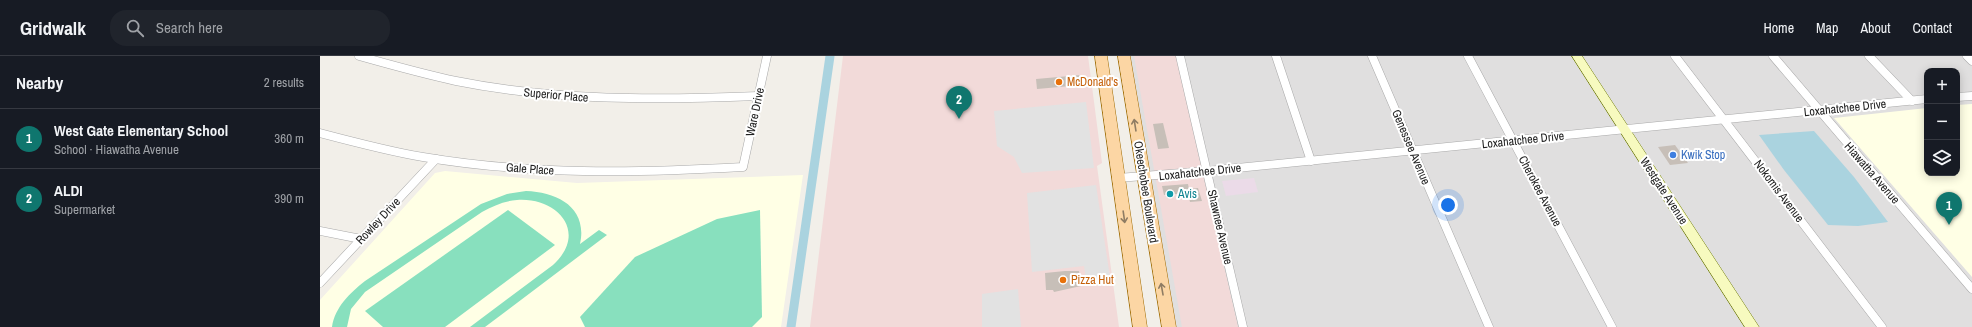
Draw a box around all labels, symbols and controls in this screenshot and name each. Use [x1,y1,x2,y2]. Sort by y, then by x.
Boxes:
search box [110,10,390,46]
text: Gridwalk [20,15,86,41]
icon: search [124,17,146,39]
text: Search here [156,17,223,38]
text: Home [1763,19,1794,37]
text: Map [1816,19,1838,37]
text: About [1860,19,1890,37]
text: Contact [1912,19,1952,37]
map controls [1924,68,1960,176]
button: + [1924,68,1960,104]
text: Nearby [16,71,63,94]
text: 2 results [264,74,304,91]
place label: McDonald's [1067,74,1118,90]
marker: McDonald's [1054,77,1064,87]
street label: Superior Place [523,84,589,106]
street label: Ware Drive [742,86,768,138]
pin: 2 [946,86,972,119]
street label: Loxahatchee Drive [1803,96,1887,120]
button: − [1924,104,1960,140]
street label: Genessee Avenue [1388,107,1434,187]
one-way arrow [1131,119,1139,132]
text: West Gate Elementary School [54,120,228,141]
street label: Loxahatchee Drive [1481,128,1565,152]
text: 1 [26,130,32,147]
text: 360 m [274,130,304,147]
street label: Hiawatha Avenue [1841,139,1903,207]
street label: Okeechobee Boulevard [1130,140,1162,244]
button: layers [1924,140,1960,176]
text: School · Hiawatha Avenue [54,141,179,158]
place label: Kwik Stop [1681,147,1725,163]
marker: Kwik Stop [1668,150,1678,160]
street label: Cherokee Avenue [1515,153,1565,229]
street label: Westgate Avenue [1636,154,1692,228]
street label: Nokomis Avenue [1750,157,1808,225]
street label: Gale Place [505,159,555,179]
street label: Loxahatchee Drive [1158,160,1242,184]
text: ALDI [54,180,83,201]
place label: Avis [1177,186,1197,202]
street label: Shawnee Avenue [1204,188,1236,266]
marker: Avis [1165,189,1175,199]
text: 2 [26,190,32,207]
text: 390 m [274,190,304,207]
pin: 1 [1936,192,1962,225]
street label: Rowley Drive [352,194,404,248]
your location [1438,195,1458,215]
text: Supermarket [54,201,115,218]
one-way arrow [1120,210,1128,223]
place label: Pizza Hut [1071,272,1114,288]
marker: Pizza Hut [1058,275,1068,285]
one-way arrow [1158,282,1166,295]

